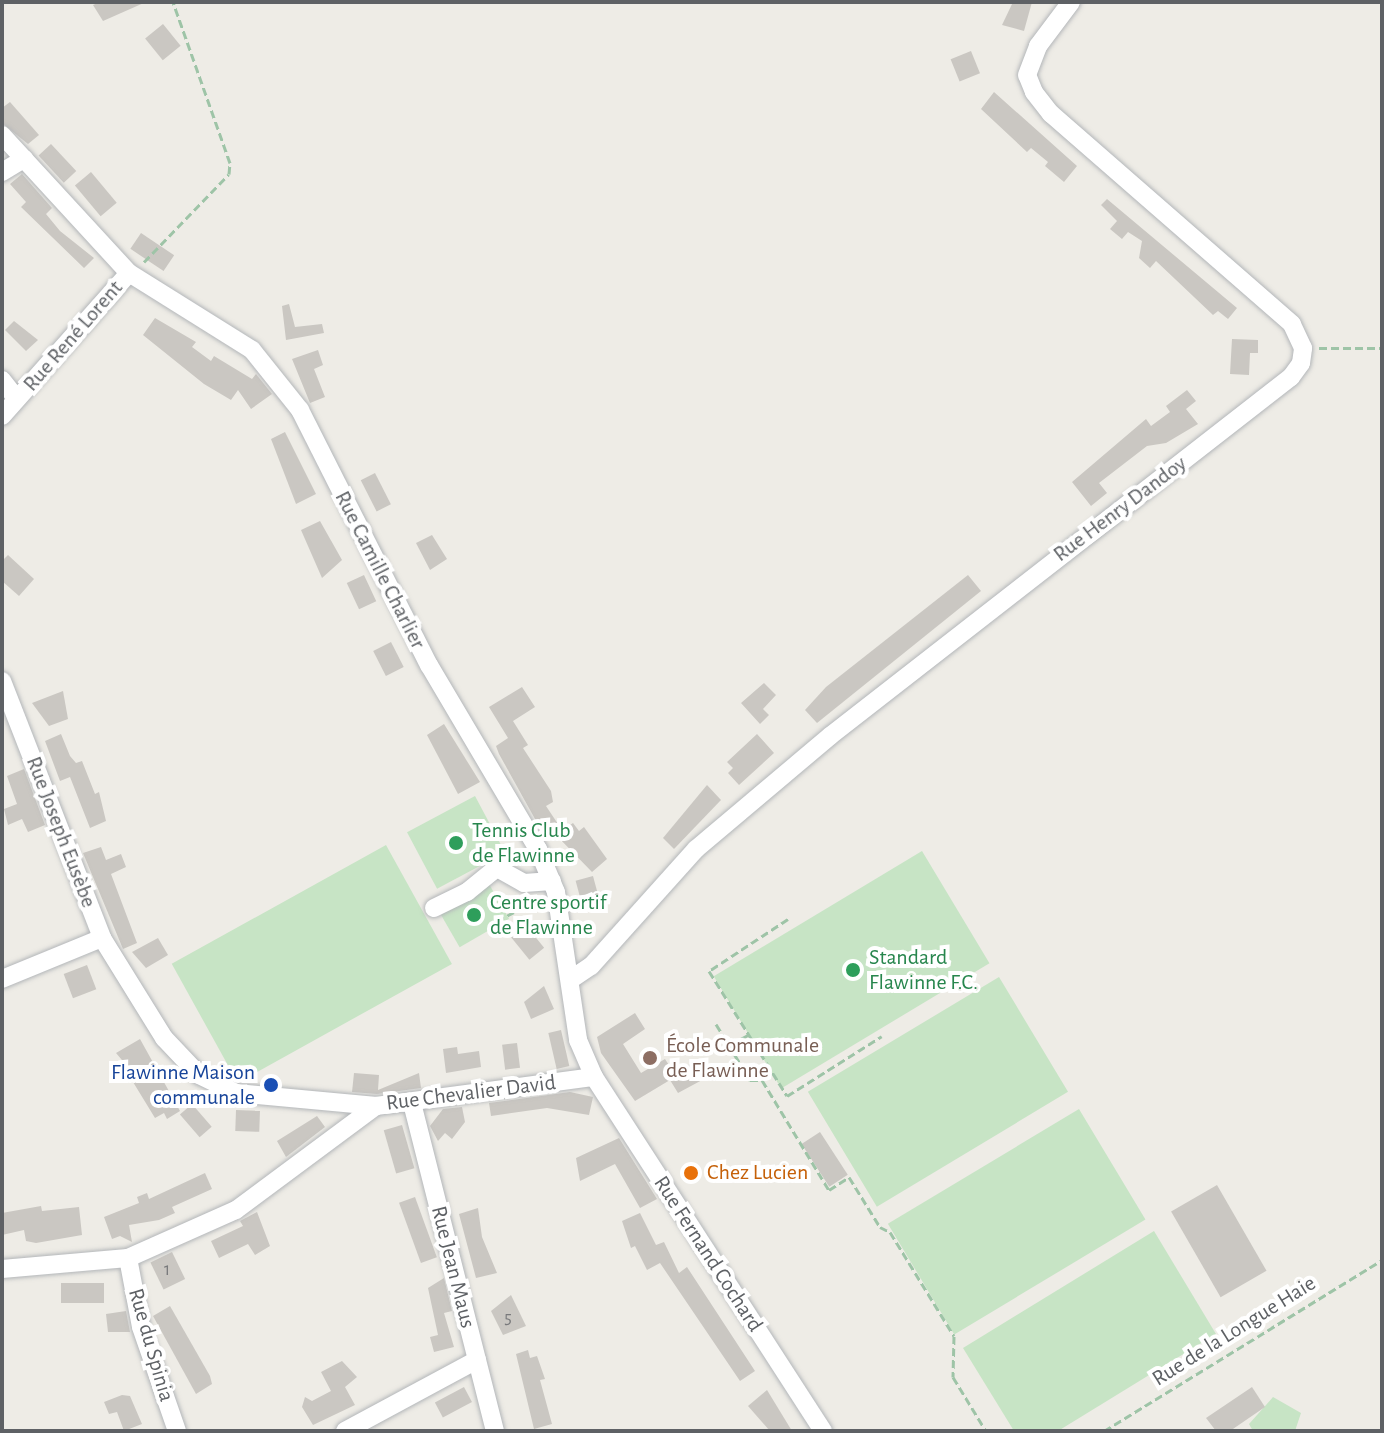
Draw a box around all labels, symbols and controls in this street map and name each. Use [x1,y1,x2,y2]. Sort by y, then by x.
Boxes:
street label: Rue René Lorent [18,275,128,397]
street label: Rue Henry Dandoy [1048,450,1192,568]
street label: Rue Camille Charlier [329,487,431,653]
street label: Rue Joseph Eusèbe [20,753,102,911]
place label: Tennis Club de Flawinne [472,817,575,868]
marker: Tennis Club de Flawinne [447,834,465,852]
place label: Centre sportif de Flawinne [490,889,606,940]
marker: Centre sportif de Flawinne [465,906,483,924]
place label: Standard Flawinne F.C. [869,944,978,996]
marker: Standard Flawinne F.C. [844,961,862,979]
place label: École Communale de Flawinne [666,1032,819,1084]
marker: École Communale de Flawinne [641,1049,659,1067]
place label: Flawinne Maison communale [111,1059,255,1110]
street label: Rue Chevalier David [385,1070,557,1116]
marker: Flawinne Maison communale [262,1076,280,1094]
place label: Chez Lucien [707,1160,808,1186]
marker: Chez Lucien [682,1164,700,1182]
street label: Rue Fernand Cochard [648,1171,768,1337]
street label: Rue Jean Maus [425,1203,481,1331]
house number: 1 [164,1259,170,1281]
street label: Rue de la Longue Haie [1147,1270,1321,1392]
street label: Rue du Spinia [122,1285,180,1405]
house number: 5 [504,1307,512,1329]

